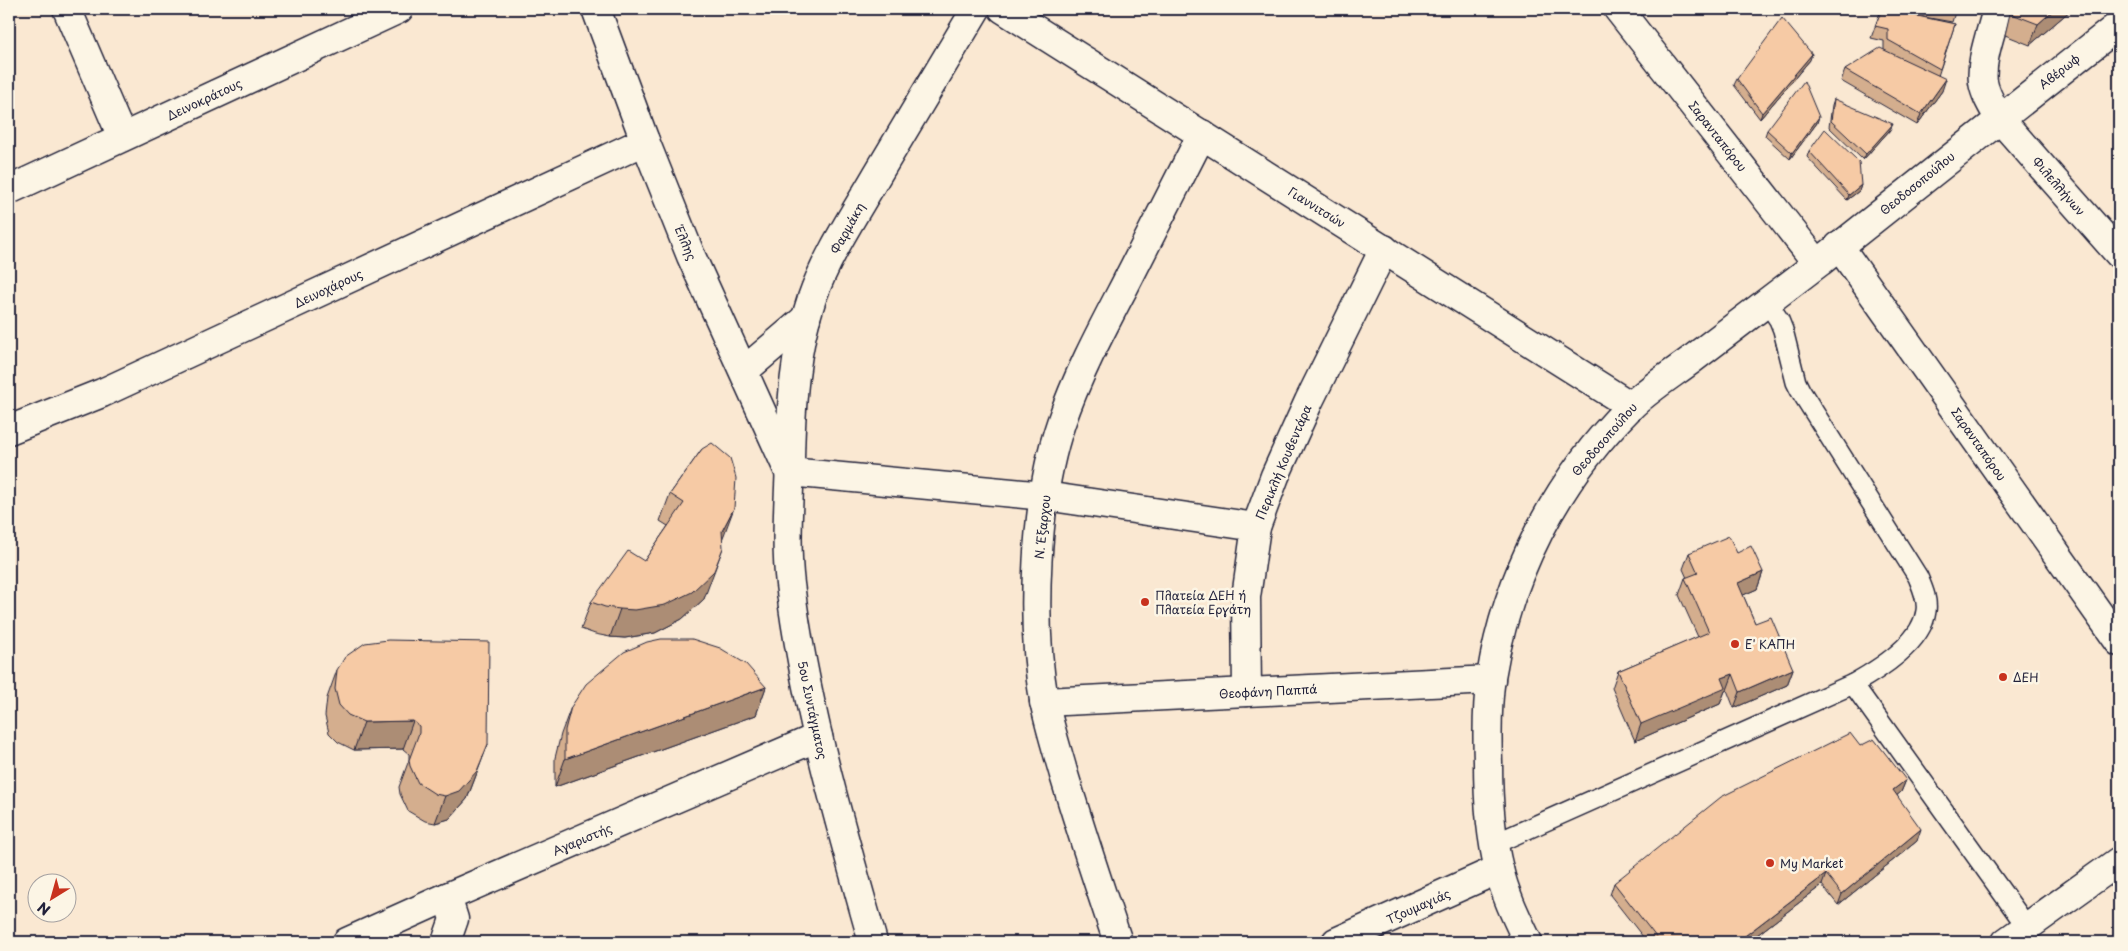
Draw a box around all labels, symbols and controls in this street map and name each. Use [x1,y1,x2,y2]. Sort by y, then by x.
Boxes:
street label: Αβέρωφ [2035,49,2084,93]
street label: Δεινοκράτους [164,74,244,124]
street label: Σαρανταπόρου [1685,97,1751,175]
street label: Θεοδοσοπούλου [1876,147,1958,219]
street label: Φιλελλήνων [2028,153,2090,219]
street label: Γιαννιτσών [1285,182,1349,232]
street label: Φαρμάκη [825,199,869,257]
street label: Έλλης [670,221,701,263]
street label: Δεινοχάρους [291,264,365,312]
street label: Θεοδοσοπούλου [1567,398,1641,480]
street label: Περικλή Κουβεντάρα [1251,401,1316,522]
street label: Σαρανταπόρου [1947,404,2011,484]
street label: Ν. Έξαρχου [1030,494,1054,560]
place label: Πλατεία ΔΕΗ ή Πλατεία Εργάτη [1155,586,1251,618]
marker: Πλατεία ΔΕΗ ή Πλατεία Εργάτη [1139,596,1151,608]
place label: Ε' ΚΑΠΗ [1745,635,1795,653]
marker: Ε' ΚΑΠΗ [1729,638,1741,650]
street label: 5ου Συντάγματος [794,659,832,761]
place label: ΔΕΗ [2013,668,2039,686]
marker: ΔΕΗ [1997,671,2009,683]
street label: Θεοφάνη Παππά [1218,679,1318,703]
street label: Αγαριστής [549,818,615,860]
place label: My Market [1780,854,1843,872]
marker: My Market [1764,857,1776,869]
north arrow [28,874,78,924]
street label: Τζουμαγιάς [1383,884,1453,928]
text: N [33,897,55,921]

